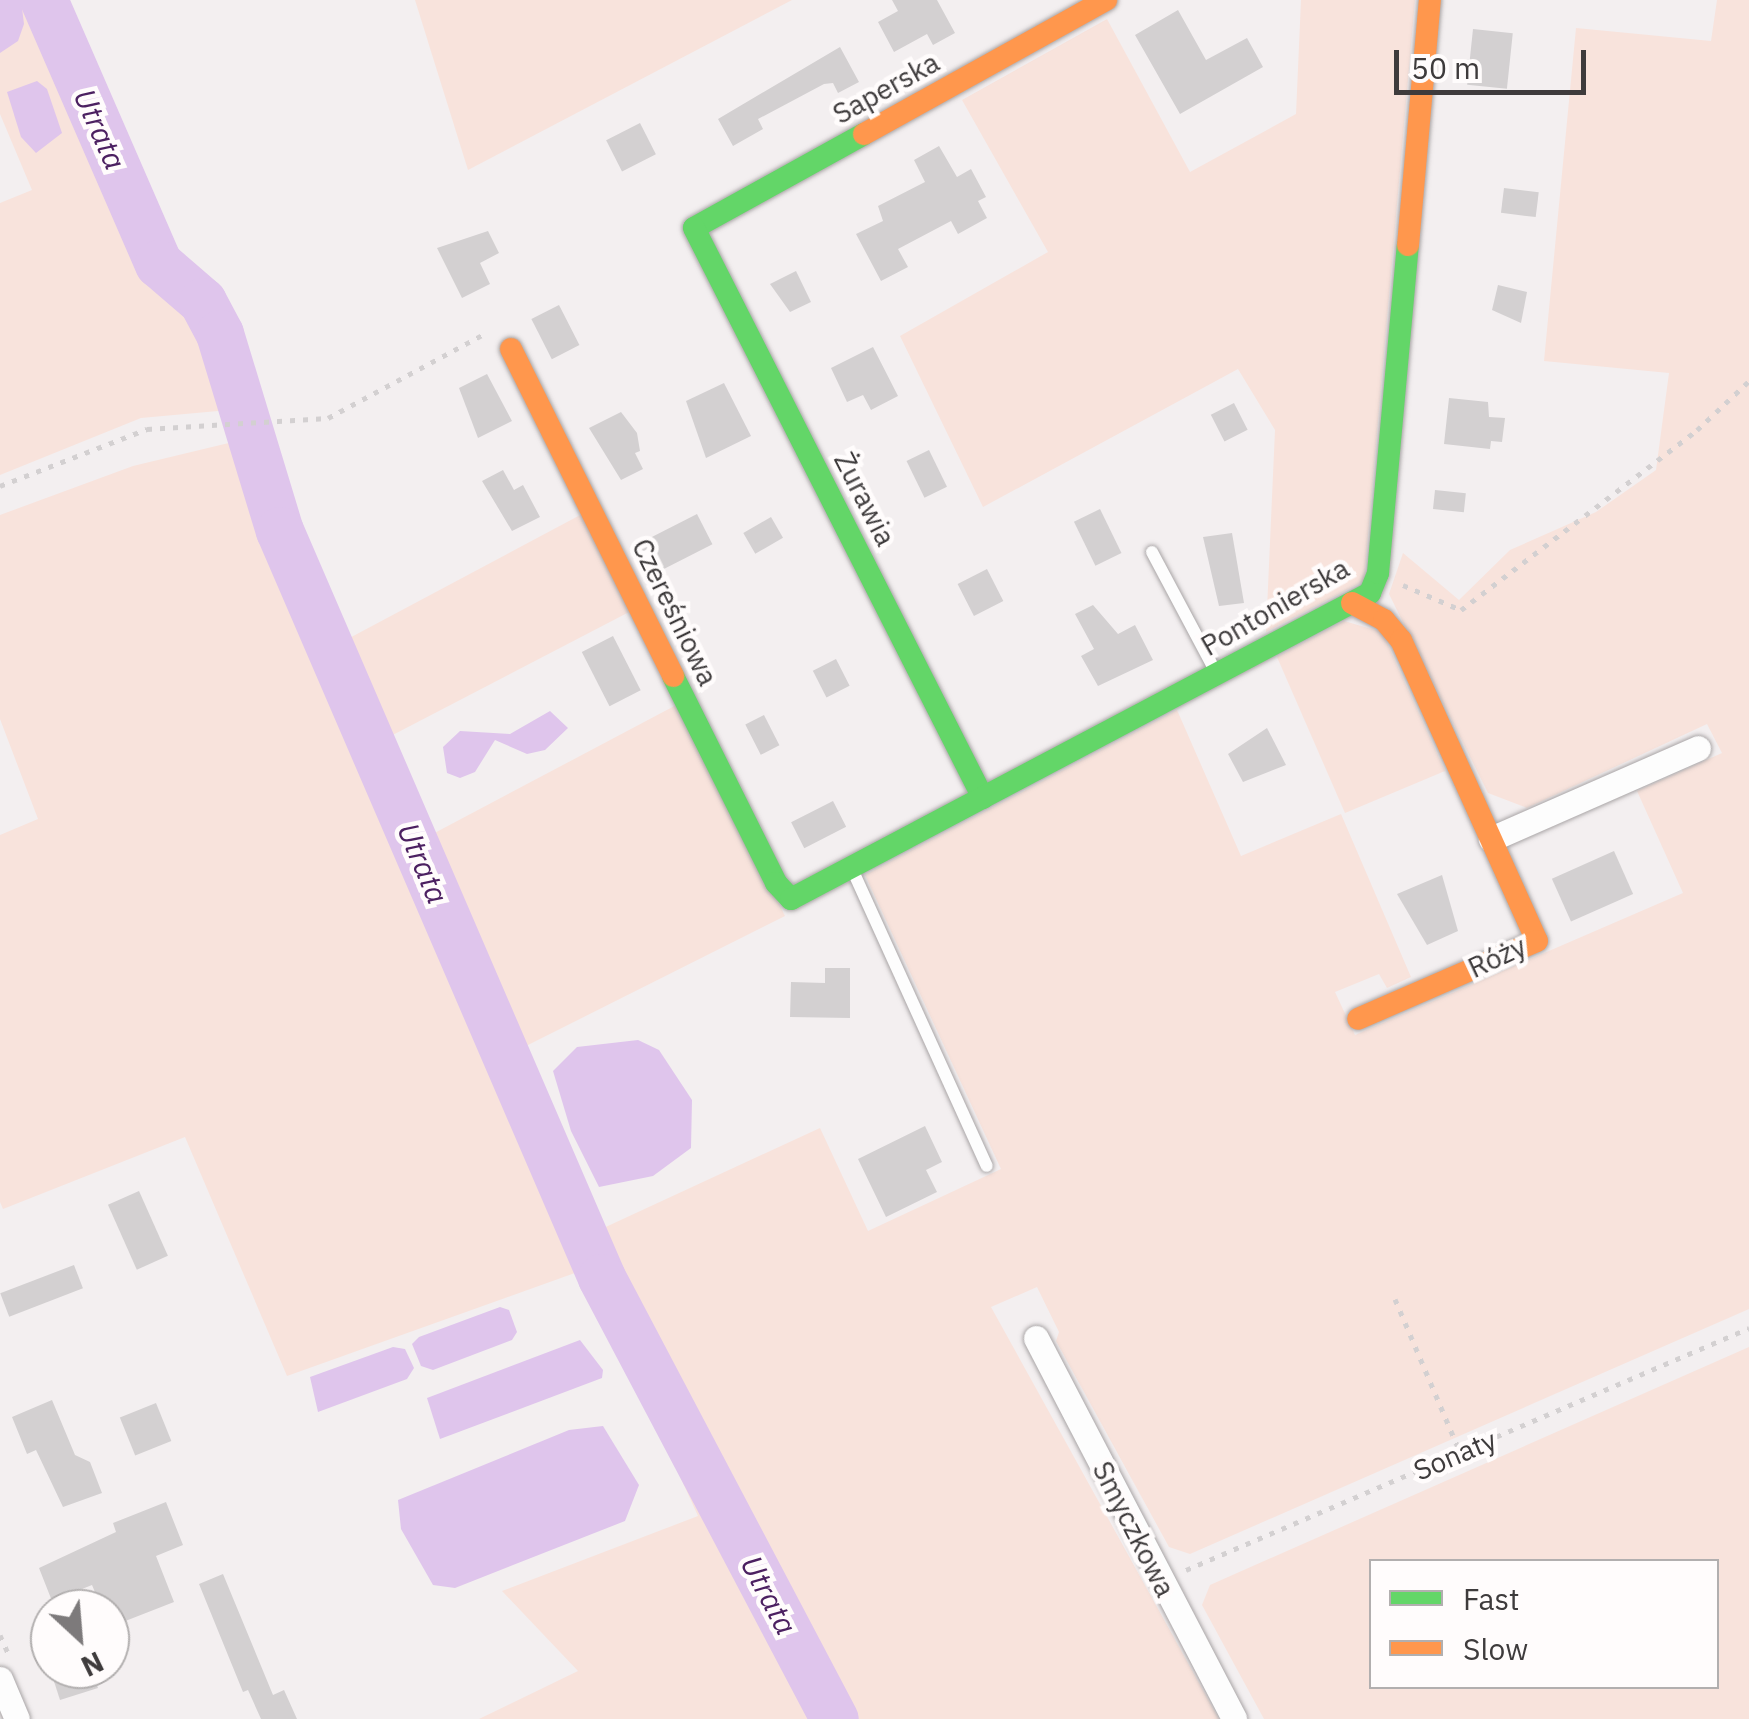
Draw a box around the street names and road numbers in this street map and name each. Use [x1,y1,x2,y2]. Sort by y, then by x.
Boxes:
street label: Saperska [827,45,945,131]
street label: Żurawia [827,447,903,551]
street label: Czereśniowa [625,533,725,691]
street label: Pontonierska [1195,551,1355,663]
street label: Róży [1463,929,1531,985]
street label: Sonaty [1409,1423,1501,1487]
street label: Smyczkowa [1086,1456,1182,1602]

